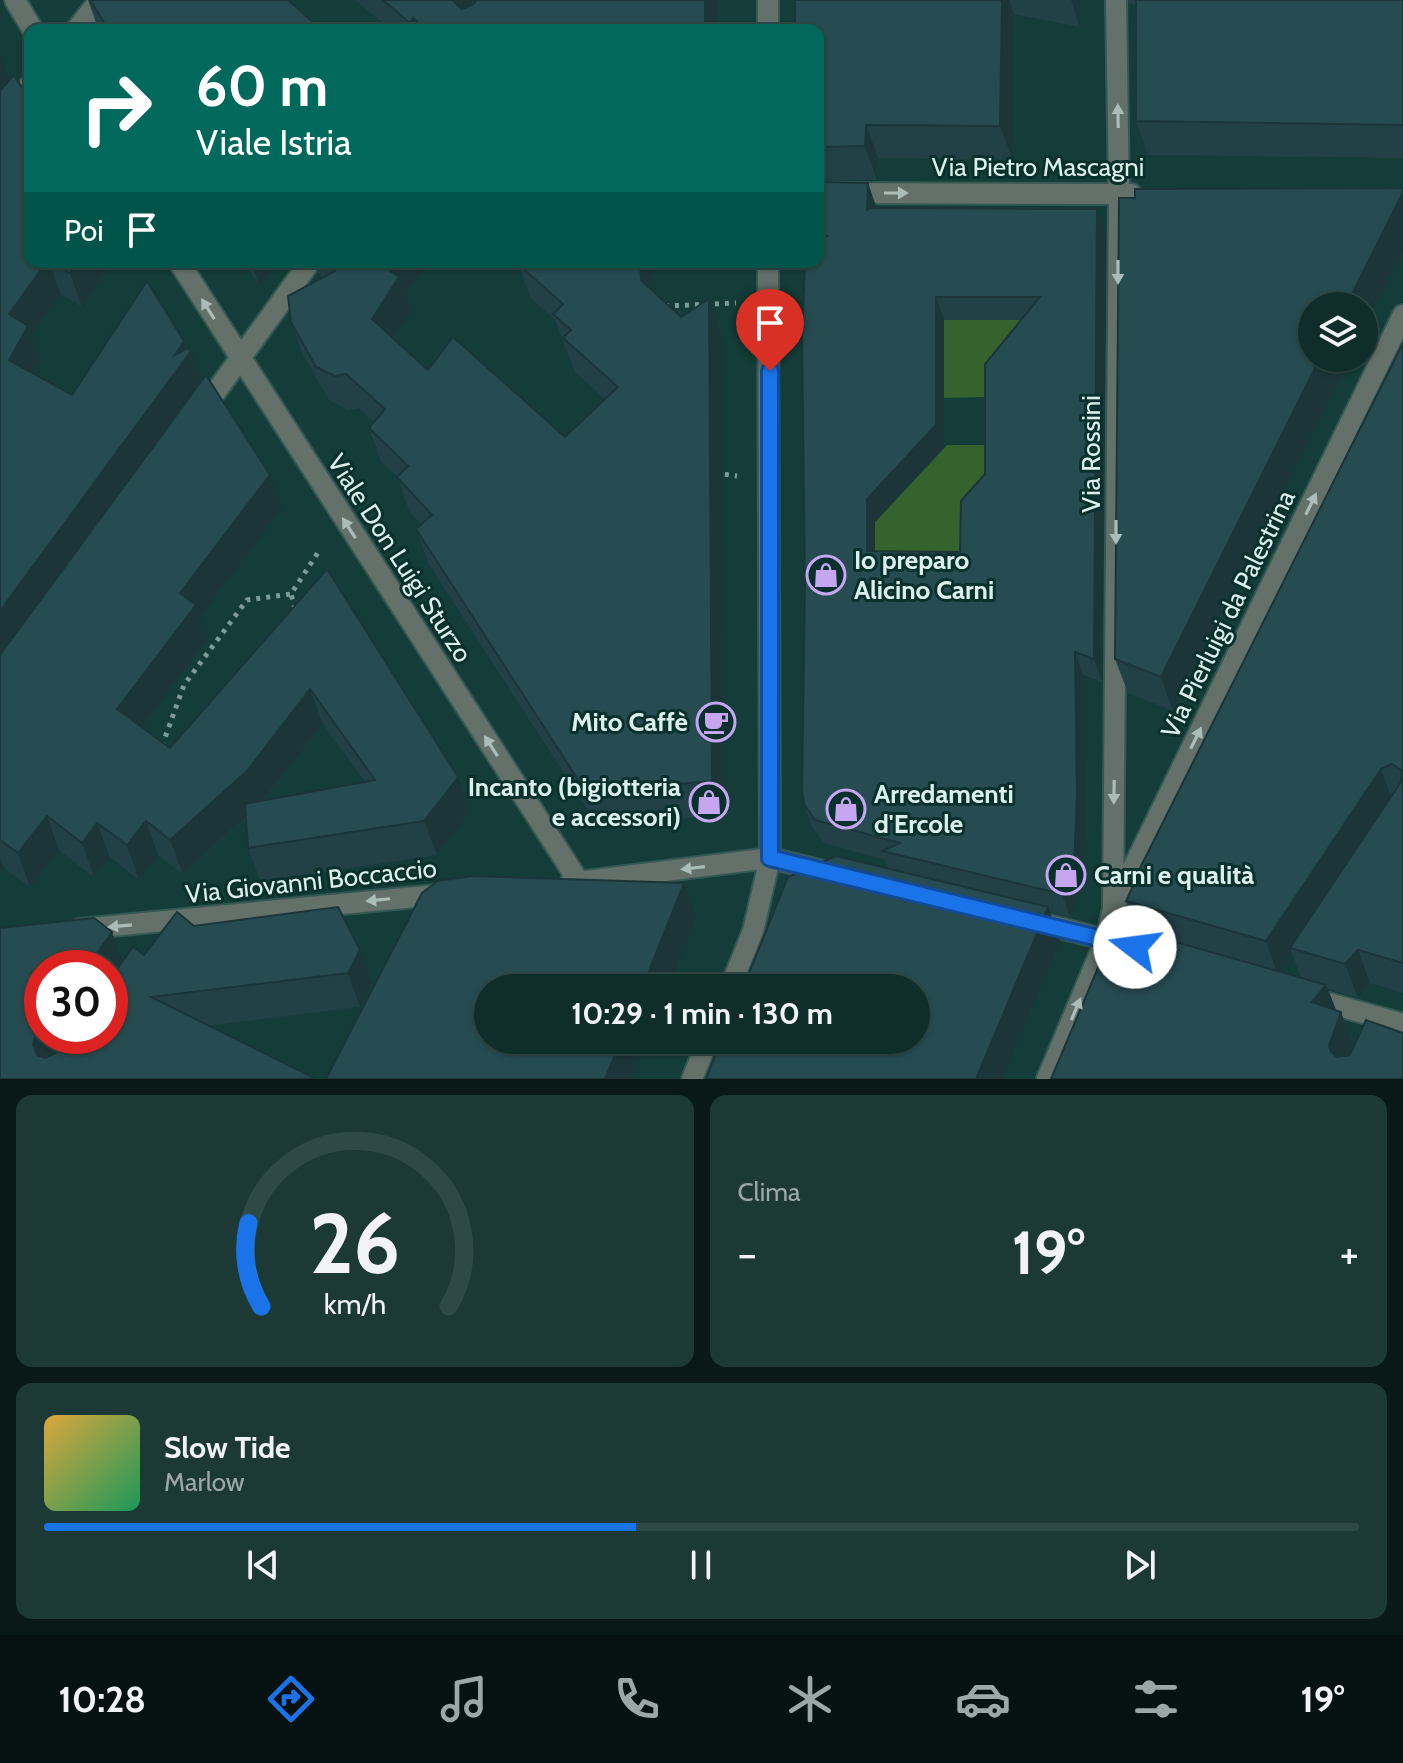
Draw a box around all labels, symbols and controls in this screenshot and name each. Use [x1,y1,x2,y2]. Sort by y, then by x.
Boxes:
text: 60 m [196,52,328,120]
icon: right [64,56,168,160]
one-way arrow [1112,103,1124,128]
text: Viale Istria [196,120,351,164]
street label: Via Pietro Mascagni [932,151,1144,183]
one-way arrow [884,187,909,199]
icon: arrive [120,208,164,252]
text: Poi [64,212,104,249]
one-way arrow [1112,260,1124,285]
pin [736,289,804,371]
map controls [1298,292,1378,372]
button: layers [1298,292,1378,372]
one-way arrow [201,299,216,320]
icon: arrive [748,301,792,345]
street label: Via Rossini [1075,395,1107,513]
street label: Viale Don Luigi Sturzo [321,448,479,668]
street label: Via Pierluigi da Palestrina [1154,484,1302,743]
one-way arrow [1304,493,1317,516]
one-way arrow [343,517,357,539]
one-way arrow [1110,520,1122,545]
place label: Io preparo Alicino Carni [854,544,994,606]
shop icon: Io preparo Alicino Carni [805,554,847,596]
cafe icon: Mito Caffè [695,701,737,743]
place label: Mito Caffè [571,706,688,738]
one-way arrow [1189,726,1203,749]
one-way arrow [484,735,498,757]
place label: Incanto (bigiotteria e accessori) [468,771,681,833]
place label: Arredamenti d'Ercole [874,778,1014,840]
one-way arrow [1108,780,1120,805]
shop icon: Incanto (bigiotteria e accessori) [688,781,730,823]
shop icon: Arredamenti d'Ercole [825,788,867,830]
street label: Via Giovanni Boccaccio [184,852,438,910]
shop icon: Carni e qualità [1045,854,1087,896]
place label: Carni e qualità [1094,859,1254,891]
one-way arrow [680,861,705,874]
one-way arrow [365,894,390,907]
position arrow [1093,905,1177,989]
one-way arrow [107,919,132,932]
speed limit sign: 30 [24,950,128,1054]
text: 10:29 · 1 min · 130 m [571,995,833,1032]
one-way arrow [1070,997,1083,1021]
text: Clima [738,1176,800,1208]
text: 26 [309,1193,400,1294]
text: 19° [1012,1216,1085,1289]
text: − [738,1227,757,1280]
text: + [1340,1227,1359,1280]
text: km/h [323,1286,386,1321]
text: Slow Tide [164,1429,291,1466]
text: Marlow [164,1466,245,1498]
icon: previous [241,1543,285,1587]
icon: pause [679,1543,723,1587]
icon: next [1118,1543,1162,1587]
icon: directions [263,1671,319,1727]
icon: music [436,1671,492,1727]
icon: phone [609,1671,665,1727]
icon: climate [782,1671,838,1727]
icon: car [955,1671,1011,1727]
icon: filters [1128,1671,1184,1727]
text: 10:28 [58,1677,146,1721]
text: 19° [1301,1677,1344,1721]

